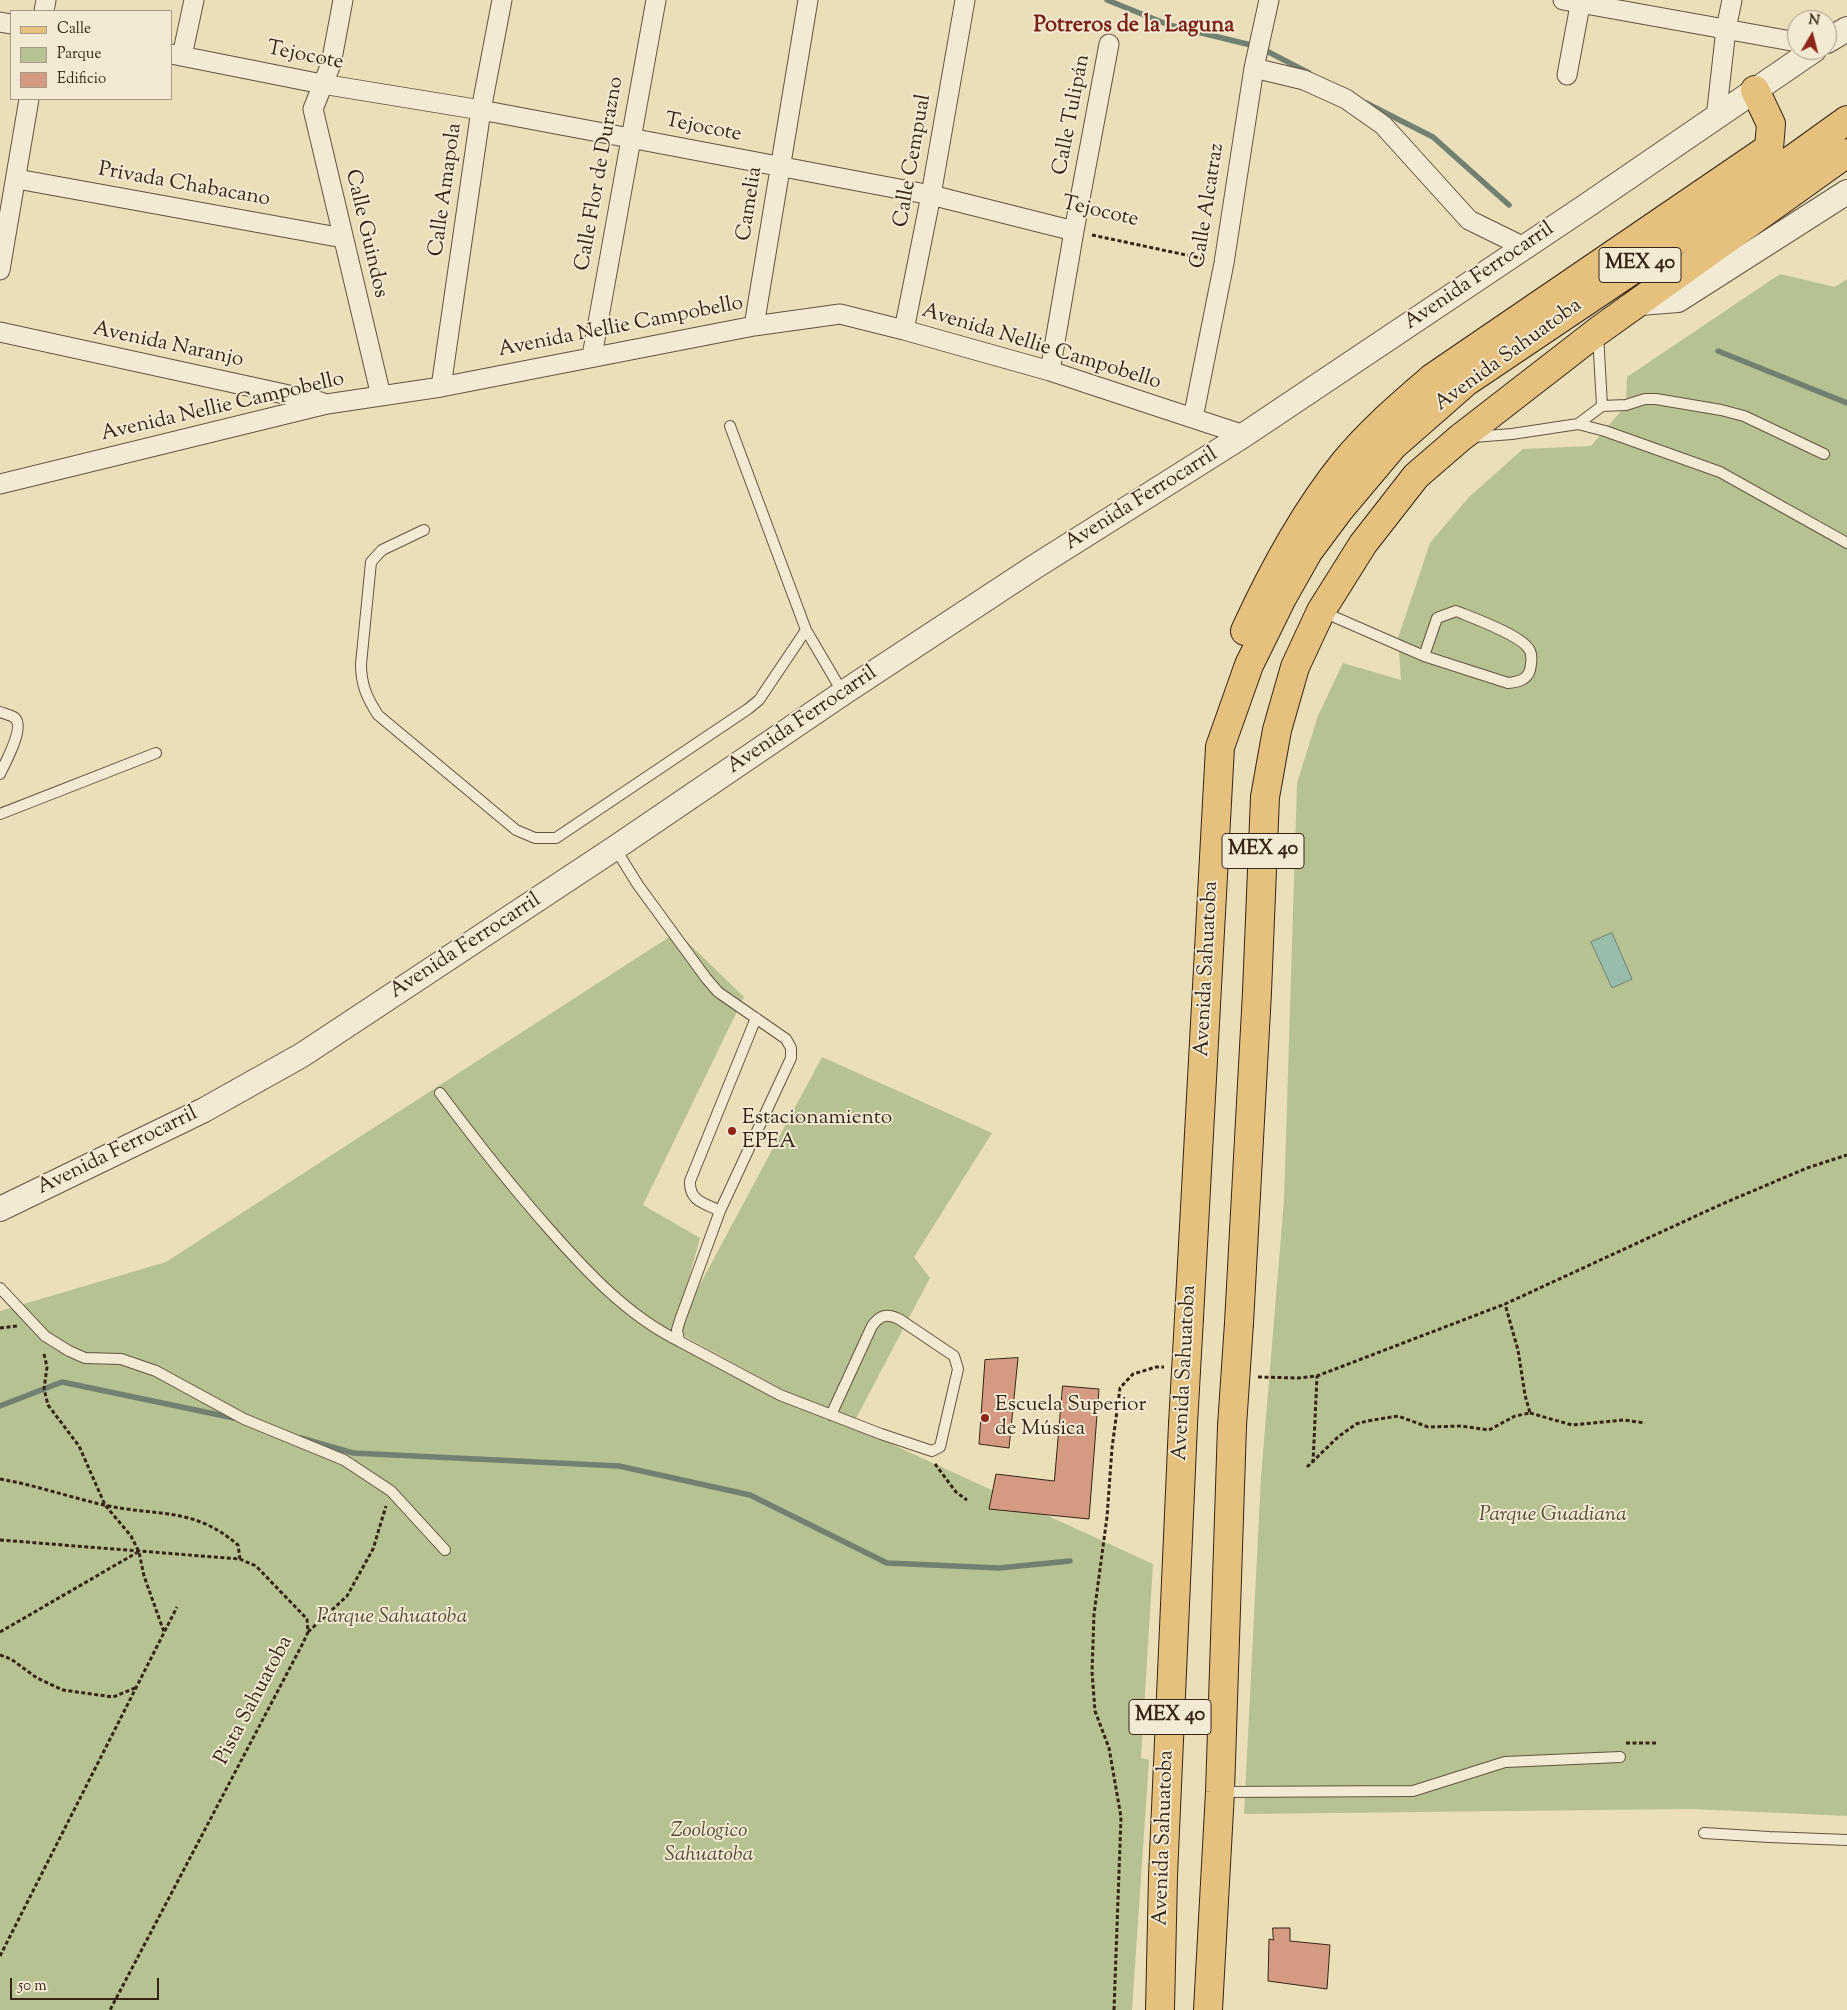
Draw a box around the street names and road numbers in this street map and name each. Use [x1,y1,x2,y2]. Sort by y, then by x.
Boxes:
street label: Tejocote [264,37,346,77]
street label: Calle Tulipán [1049,52,1097,178]
street label: Calle Flor de Durazno [571,75,631,273]
street label: Calle Cempual [890,93,938,229]
street label: Tejocote [662,109,744,149]
street label: Calle Amapola [425,122,469,258]
street label: Calle Alcatraz [1187,142,1231,270]
street label: Privada Chabacano [96,158,272,214]
street label: Camelia [733,165,769,243]
street label: Calle Guindos [338,167,392,301]
street label: Tejocote [1059,192,1141,234]
street label: Avenida Ferrocarril [1400,218,1560,336]
road number: MEX 40 [1599,248,1681,282]
street label: Avenida Nellie Campobello [496,292,746,364]
street label: Avenida Sahuatoba [1430,294,1588,418]
street label: Avenida Nellie Campobello [918,300,1164,396]
street label: Avenida Naranjo [90,318,246,374]
street label: Avenida Nellie Campobello [99,368,347,448]
street label: Avenida Ferrocarril [1061,443,1223,557]
street label: Avenida Ferrocarril [723,662,883,780]
road number: MEX 40 [1222,834,1304,868]
street label: Avenida Sahuatoba [1191,881,1225,1057]
street label: Avenida Ferrocarril [386,889,546,1005]
street label: Avenida Ferrocarril [34,1102,202,1202]
street label: Avenida Sahuatoba [1169,1285,1203,1461]
street label: Pista Sahuatoba [210,1632,300,1770]
road number: MEX 40 [1129,1700,1211,1734]
street label: Avenida Sahuatoba [1149,1750,1181,1926]

